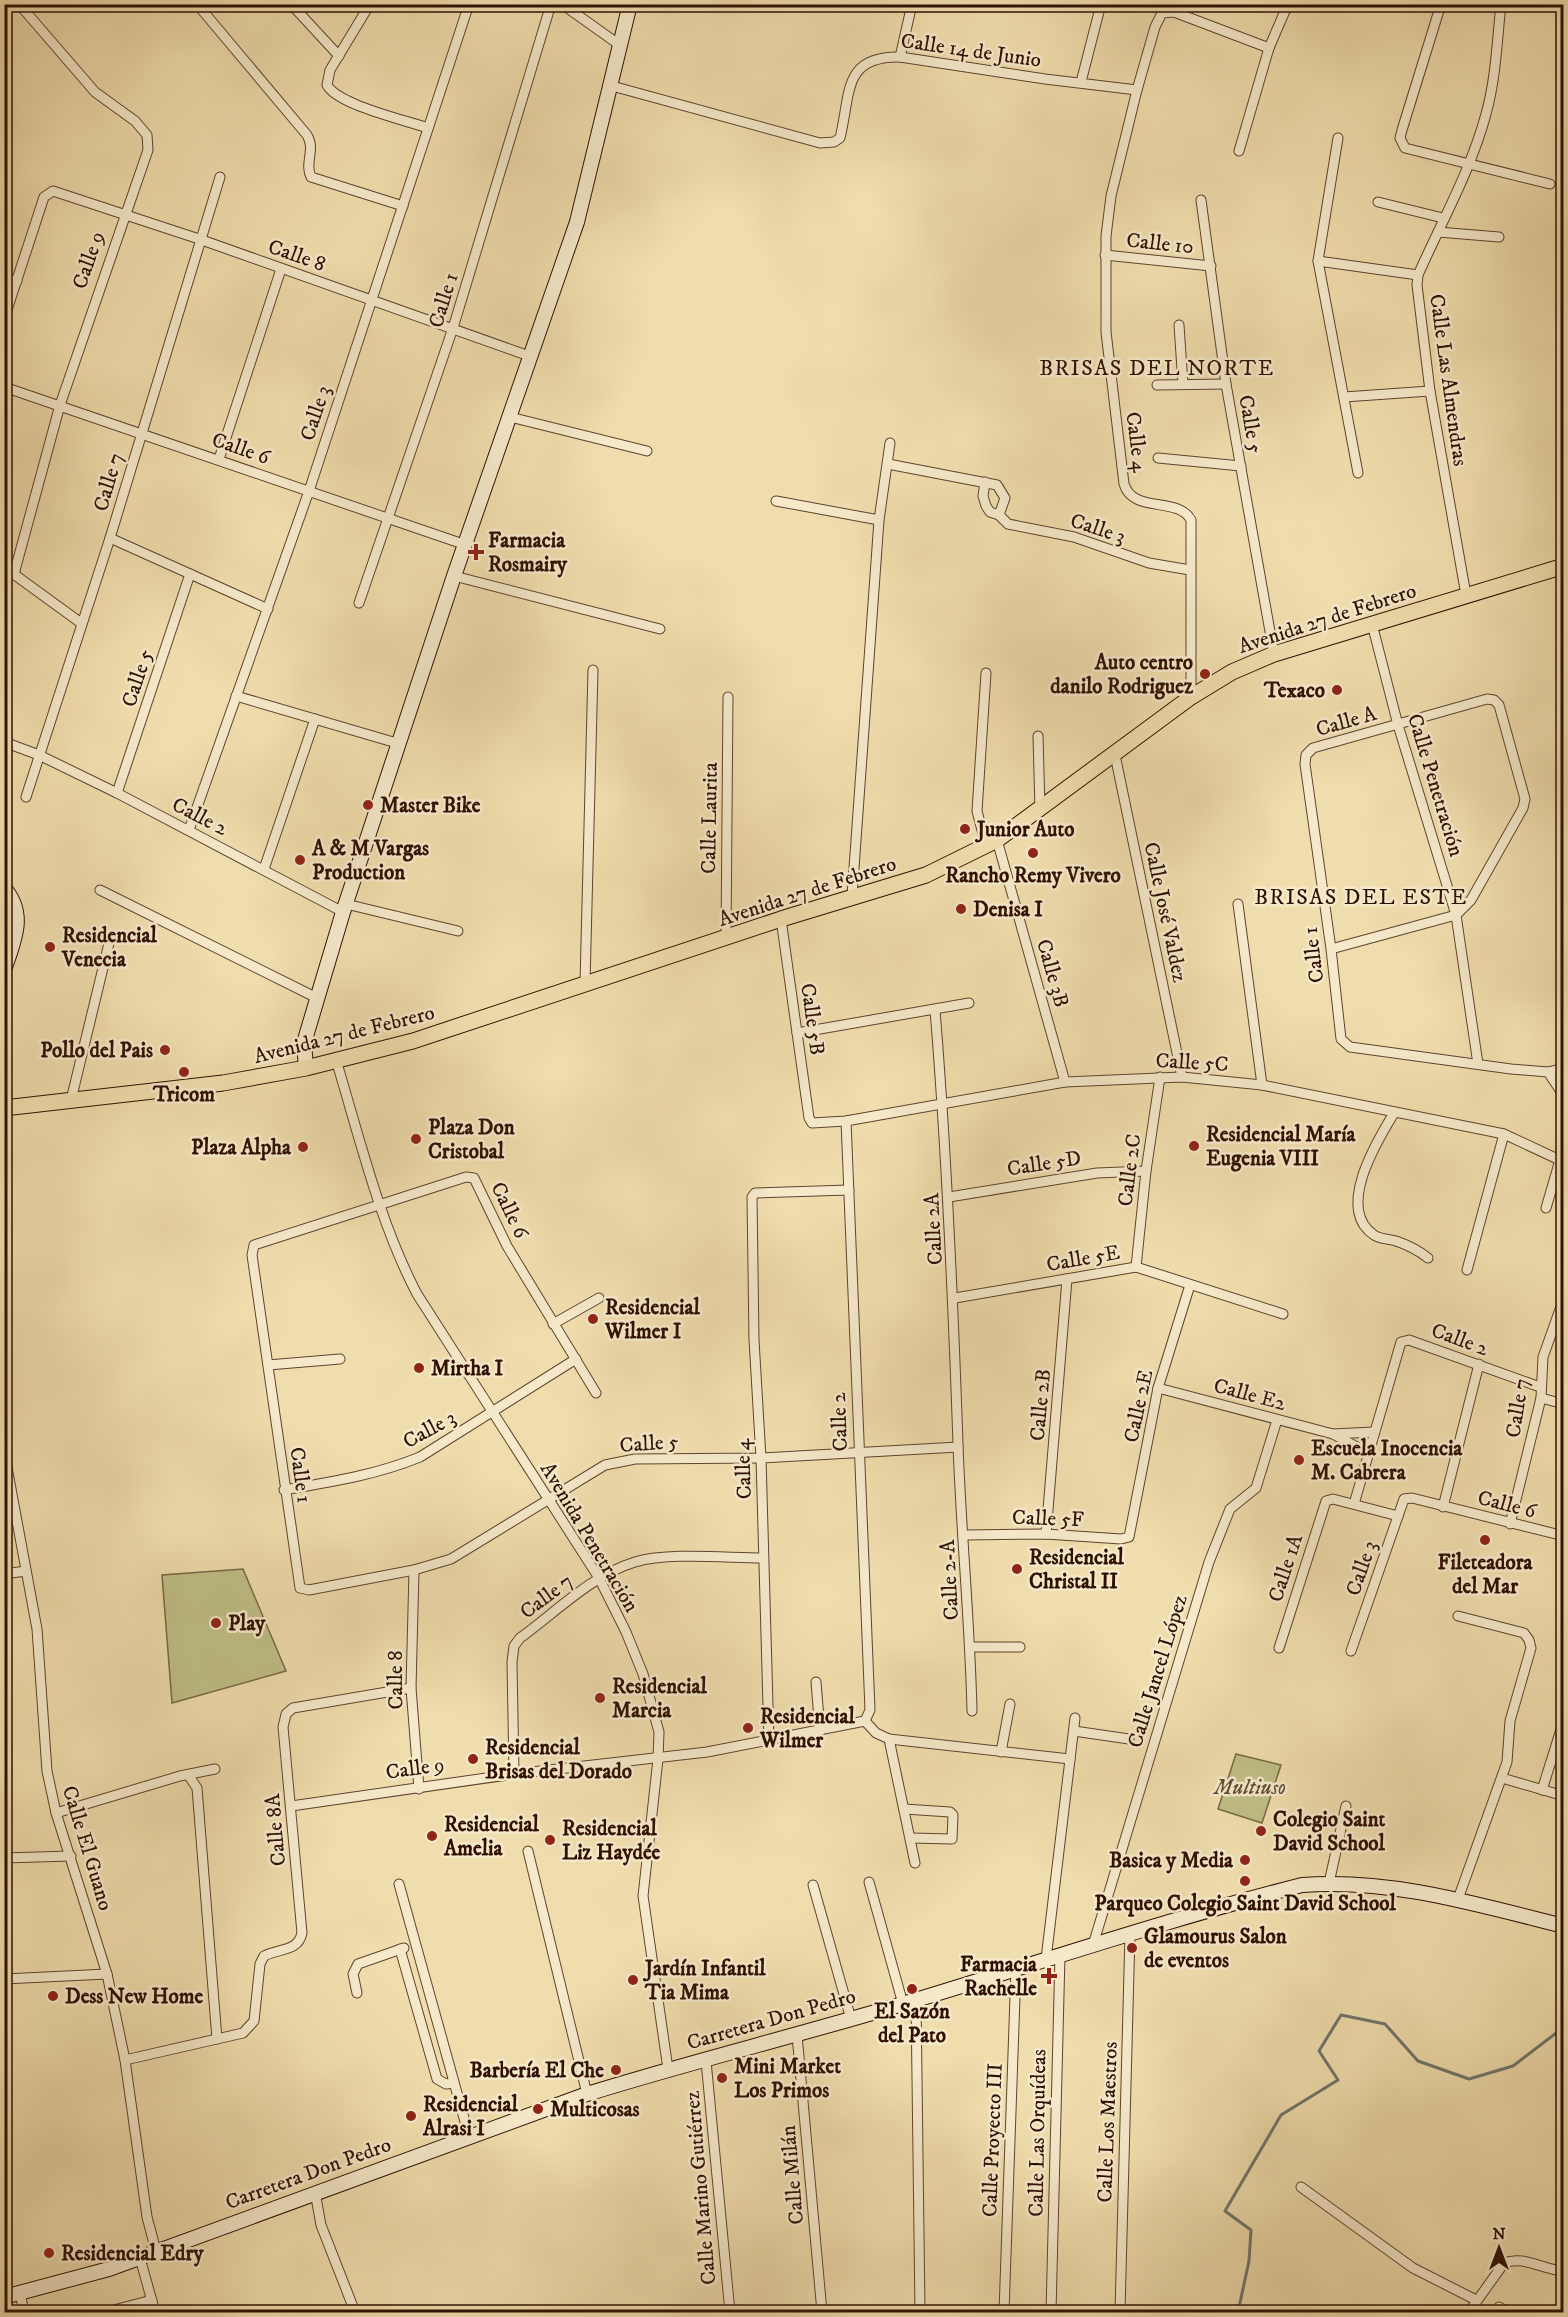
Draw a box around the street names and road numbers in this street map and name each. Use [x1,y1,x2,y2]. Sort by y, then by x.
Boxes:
street label: Calle 14 de Junio [899,28,1043,74]
street label: Calle 9 [67,228,111,293]
street label: Calle 10 [1125,228,1195,260]
street label: Calle 8 [264,234,329,278]
street label: Calle 1 [423,270,465,331]
street label: Calle Las Almendras [1423,292,1473,468]
street label: Calle 3 [295,382,337,444]
street label: Calle 5 [1232,393,1268,456]
street label: Calle 4 [1119,410,1153,475]
street label: Calle 6 [208,427,274,471]
street label: Calle 7 [88,450,130,515]
street label: Calle 3 [1067,508,1129,550]
street label: Avenida 27 de Febrero [1235,578,1420,660]
street label: Calle 5 [116,646,159,710]
street label: Calle A [1313,701,1380,743]
street label: Calle Penetración [1401,711,1469,860]
street label: Calle Laurita [696,762,724,874]
street label: Calle 2 [167,792,232,842]
street label: Calle José Valdez [1137,840,1193,985]
street label: Avenida 27 de Febrero [715,851,900,933]
street label: Calle 1 [1298,925,1330,984]
street label: Calle 3B [1030,936,1074,1010]
street label: Calle 5B [794,982,830,1057]
street label: Avenida 27 de Febrero [251,1000,437,1070]
street label: Calle 5C [1155,1048,1229,1078]
street label: Calle 2C [1113,1132,1147,1208]
street label: Calle 5D [1005,1145,1083,1183]
street label: Calle 6 [484,1178,534,1244]
street label: Calle 2A [919,1192,949,1266]
street label: Calle 5E [1045,1240,1122,1278]
street label: Calle 2 [1428,1318,1492,1362]
street label: Calle 2E [1119,1367,1159,1445]
street label: Calle 2B [1025,1368,1057,1442]
street label: Calle E2 [1211,1373,1289,1417]
street label: Calle 7 [1500,1377,1535,1440]
street label: Calle 2 [826,1391,854,1452]
street label: Calle 3 [398,1405,460,1455]
street label: Calle 5 [619,1429,679,1459]
street label: Calle 4 [730,1437,758,1500]
street label: Calle 1 [283,1445,317,1505]
street label: Avenida Penetración [534,1458,644,1617]
street label: Calle 6 [1475,1485,1540,1525]
street label: Calle 5F [1012,1505,1084,1533]
street label: Calle 1A [1263,1531,1309,1605]
street label: Calle 3 [1340,1537,1383,1599]
street label: Calle 2-A [935,1538,965,1621]
street label: Calle 7 [515,1568,578,1625]
street label: Calle Jancel López [1122,1592,1194,1751]
street label: Calle 8 [382,1650,410,1710]
street label: Calle 9 [384,1752,446,1786]
street label: Calle El Guano [56,1783,118,1914]
street label: Calle 8A [260,1792,292,1867]
street label: Carretera Don Pedro [684,1983,859,2056]
street label: Calle Los Maestros [1092,2041,1124,2203]
street label: Calle Las Orquídeas [1024,2049,1052,2217]
street label: Calle Proyecto III [977,2063,1009,2217]
street label: Calle Marino Gutiérrez [680,2090,722,2286]
street label: Calle Milán [776,2124,810,2226]
street label: Carretera Don Pedro [222,2132,395,2216]

